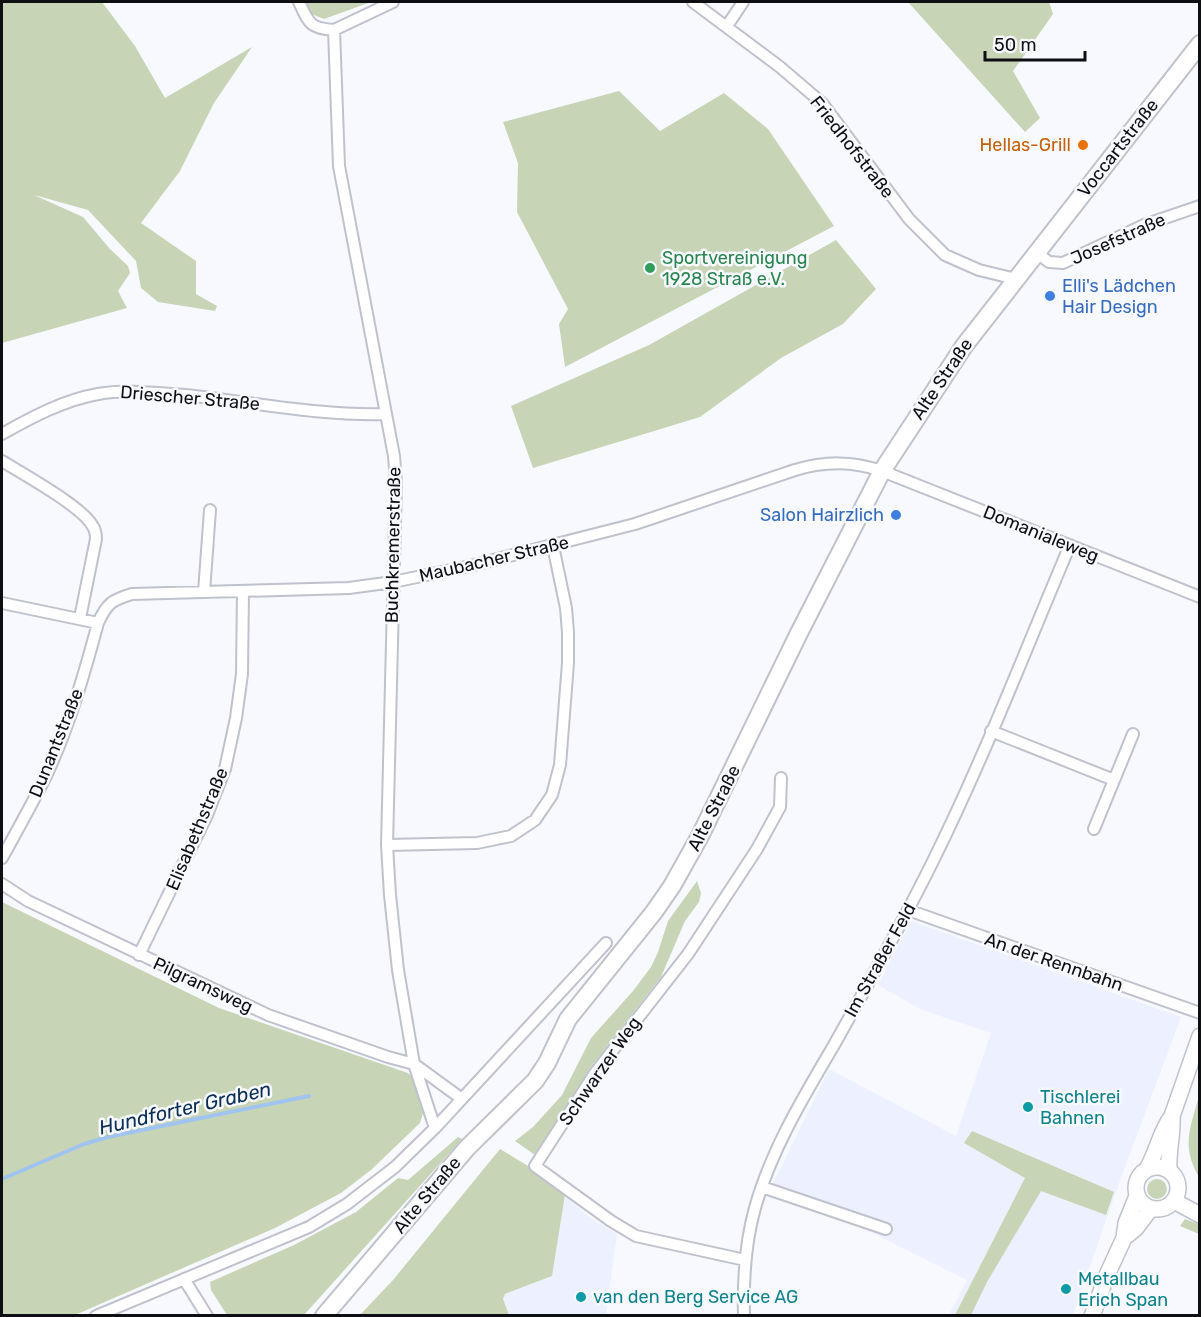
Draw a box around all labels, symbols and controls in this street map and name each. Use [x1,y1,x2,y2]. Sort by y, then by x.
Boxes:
scale bar [985,24,1086,62]
text: 50 m [994,34,1037,56]
street label: Friedhofstraße [805,91,899,203]
street label: Voccartstraße [1073,95,1163,201]
place label: Hellas-Grill [979,134,1071,156]
marker: Hellas-Grill [1076,138,1090,152]
street label: Josefstraße [1067,208,1169,270]
place label: Sportvereinigung 1928 Straß e.V. [662,247,807,290]
marker: Sportvereinigung 1928 Straß e.V. [643,261,657,275]
place label: Elli's Lädchen Hair Design [1062,275,1176,318]
marker: Elli's Lädchen Hair Design [1043,289,1057,303]
street label: Alte Straße [907,334,977,424]
street label: Driescher Straße [119,381,261,415]
street label: Buchkremerstraße [381,467,405,623]
street label: Domanialeweg [980,501,1102,567]
place label: Salon Hairzlich [760,504,884,526]
marker: Salon Hairzlich [889,508,903,522]
street label: Maubacher Straße [417,531,571,587]
street label: Dunantstraße [24,685,88,801]
street label: Alte Straße [683,761,745,855]
street label: Elisabethstraße [161,764,233,894]
street label: Im Straßer Feld [840,899,920,1021]
street label: An der Rennbahn [982,928,1126,996]
street label: Pilgramsweg [150,952,256,1018]
street label: Schwarzer Weg [554,1012,646,1130]
water label: Hundforter Graben [96,1076,274,1140]
place label: Tischlerei Bahnen [1040,1086,1120,1129]
marker: Tischlerei Bahnen [1021,1100,1035,1114]
street label: Alte Straße [389,1152,465,1238]
place label: Metallbau Erich Span [1078,1268,1168,1311]
marker: Metallbau Erich Span [1059,1282,1073,1296]
place label: van den Berg Service AG [593,1286,798,1308]
marker: van den Berg Service AG [574,1290,588,1304]

